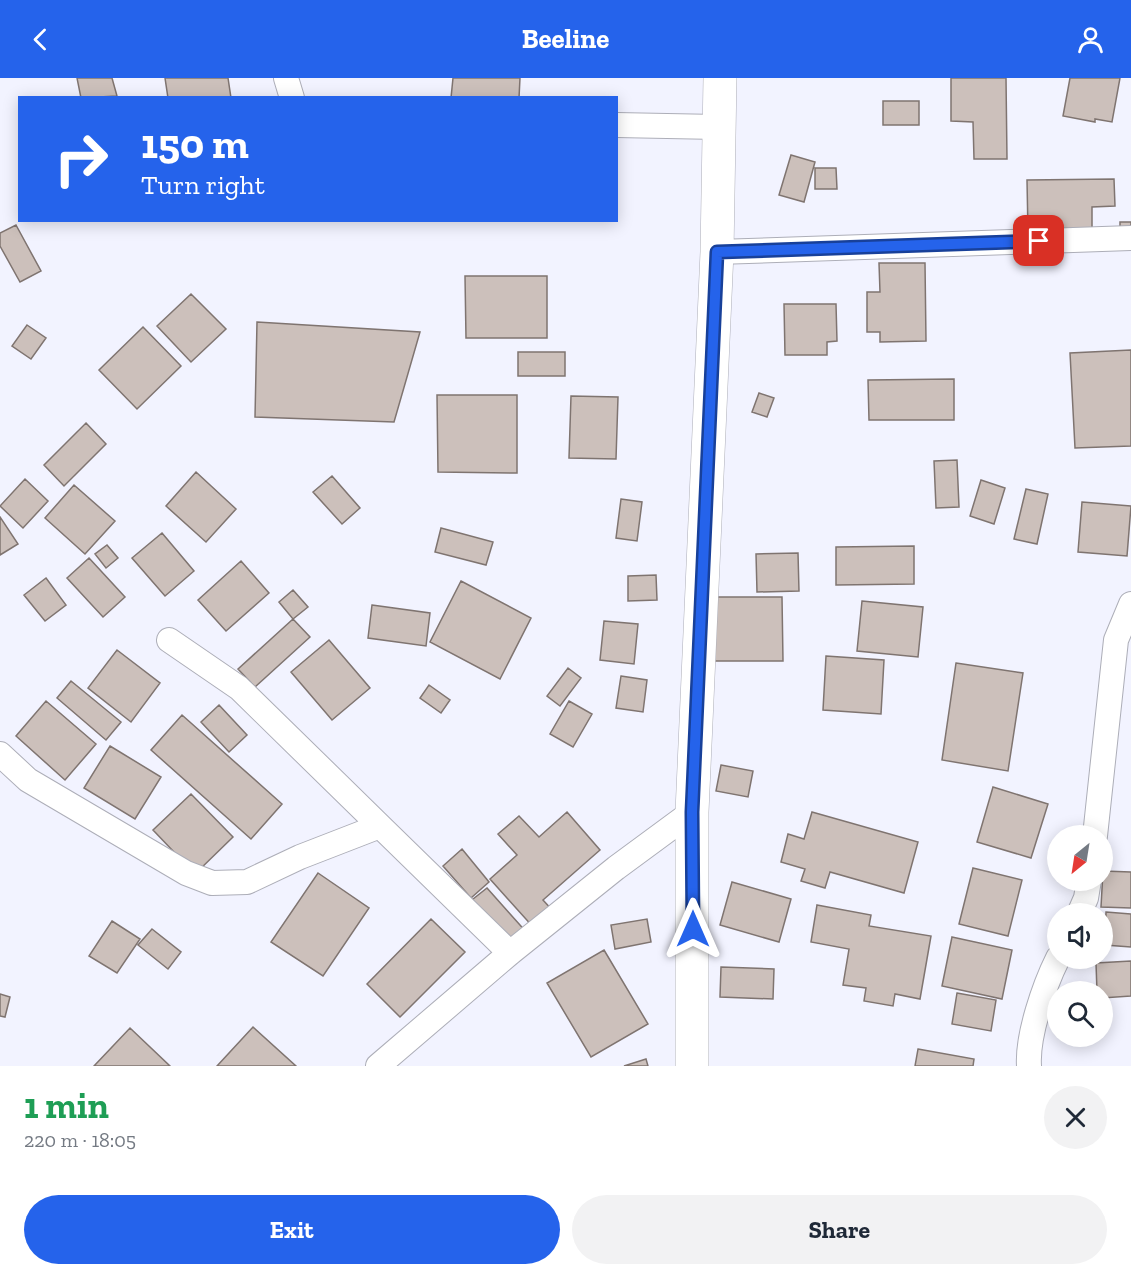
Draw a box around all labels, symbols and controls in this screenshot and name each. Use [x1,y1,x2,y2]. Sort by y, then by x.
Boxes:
icon: back [24,23,57,56]
text: Beeline [522,23,609,55]
icon: person [1074,23,1107,56]
text: 150 m [141,118,249,169]
icon: right [42,120,120,198]
text: Turn right [141,169,265,201]
pin [1013,215,1064,266]
icon: arrive [1022,224,1055,257]
north arrow [1047,825,1113,891]
map controls [1047,825,1113,1047]
position arrow [661,897,725,961]
button: sound [1047,903,1113,969]
button: search [1047,981,1113,1047]
text: 1 min [24,1084,109,1127]
button: close [1044,1086,1107,1149]
text: 220 m · 18:05 [24,1128,136,1152]
button: Exit [24,1195,560,1264]
button: Share [572,1195,1107,1264]

